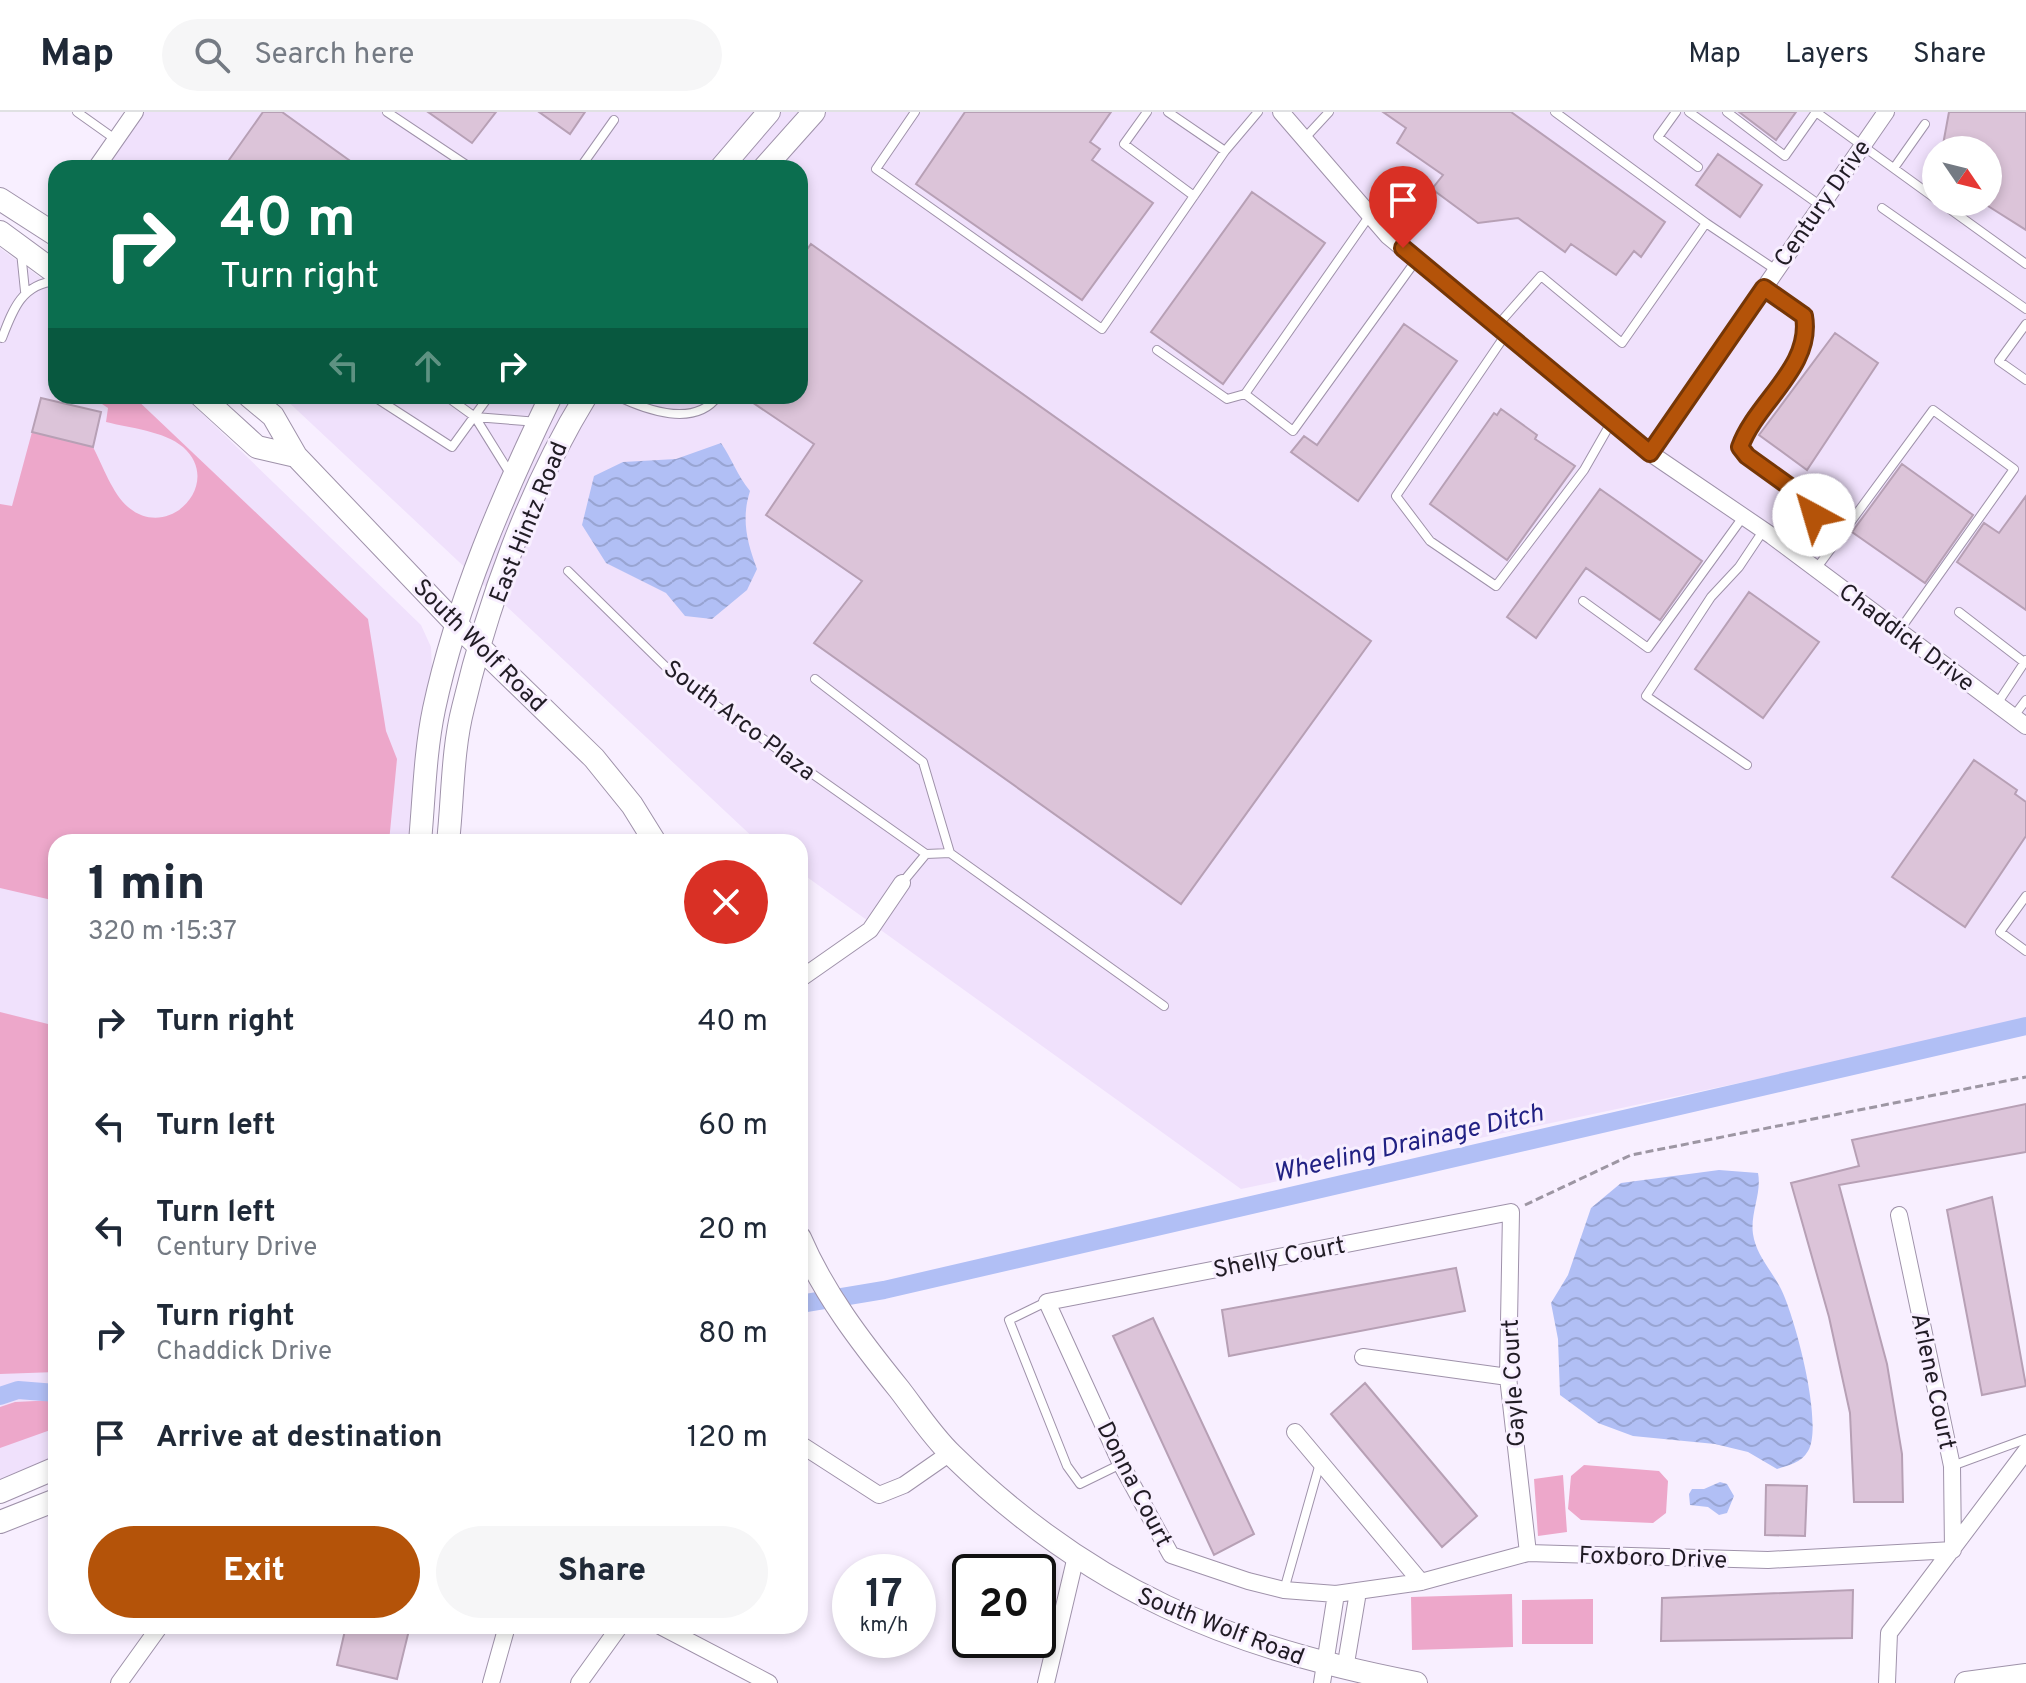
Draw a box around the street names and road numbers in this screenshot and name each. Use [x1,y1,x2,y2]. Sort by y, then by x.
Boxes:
street label: Century Drive [1769,135,1879,274]
street label: East Hintz Road [484,438,576,608]
street label: South Wolf Road [406,573,552,719]
street label: Chaddick Drive [1832,578,1980,699]
street label: South Arco Plaza [657,655,821,789]
street label: Shelly Court [1211,1231,1348,1286]
street label: Arlene Court [1903,1310,1961,1452]
street label: Gayle Court [1497,1318,1533,1448]
street label: Donna Court [1089,1417,1178,1553]
street label: Foxboro Drive [1578,1541,1728,1577]
street label: South Wolf Road [1132,1582,1308,1674]

